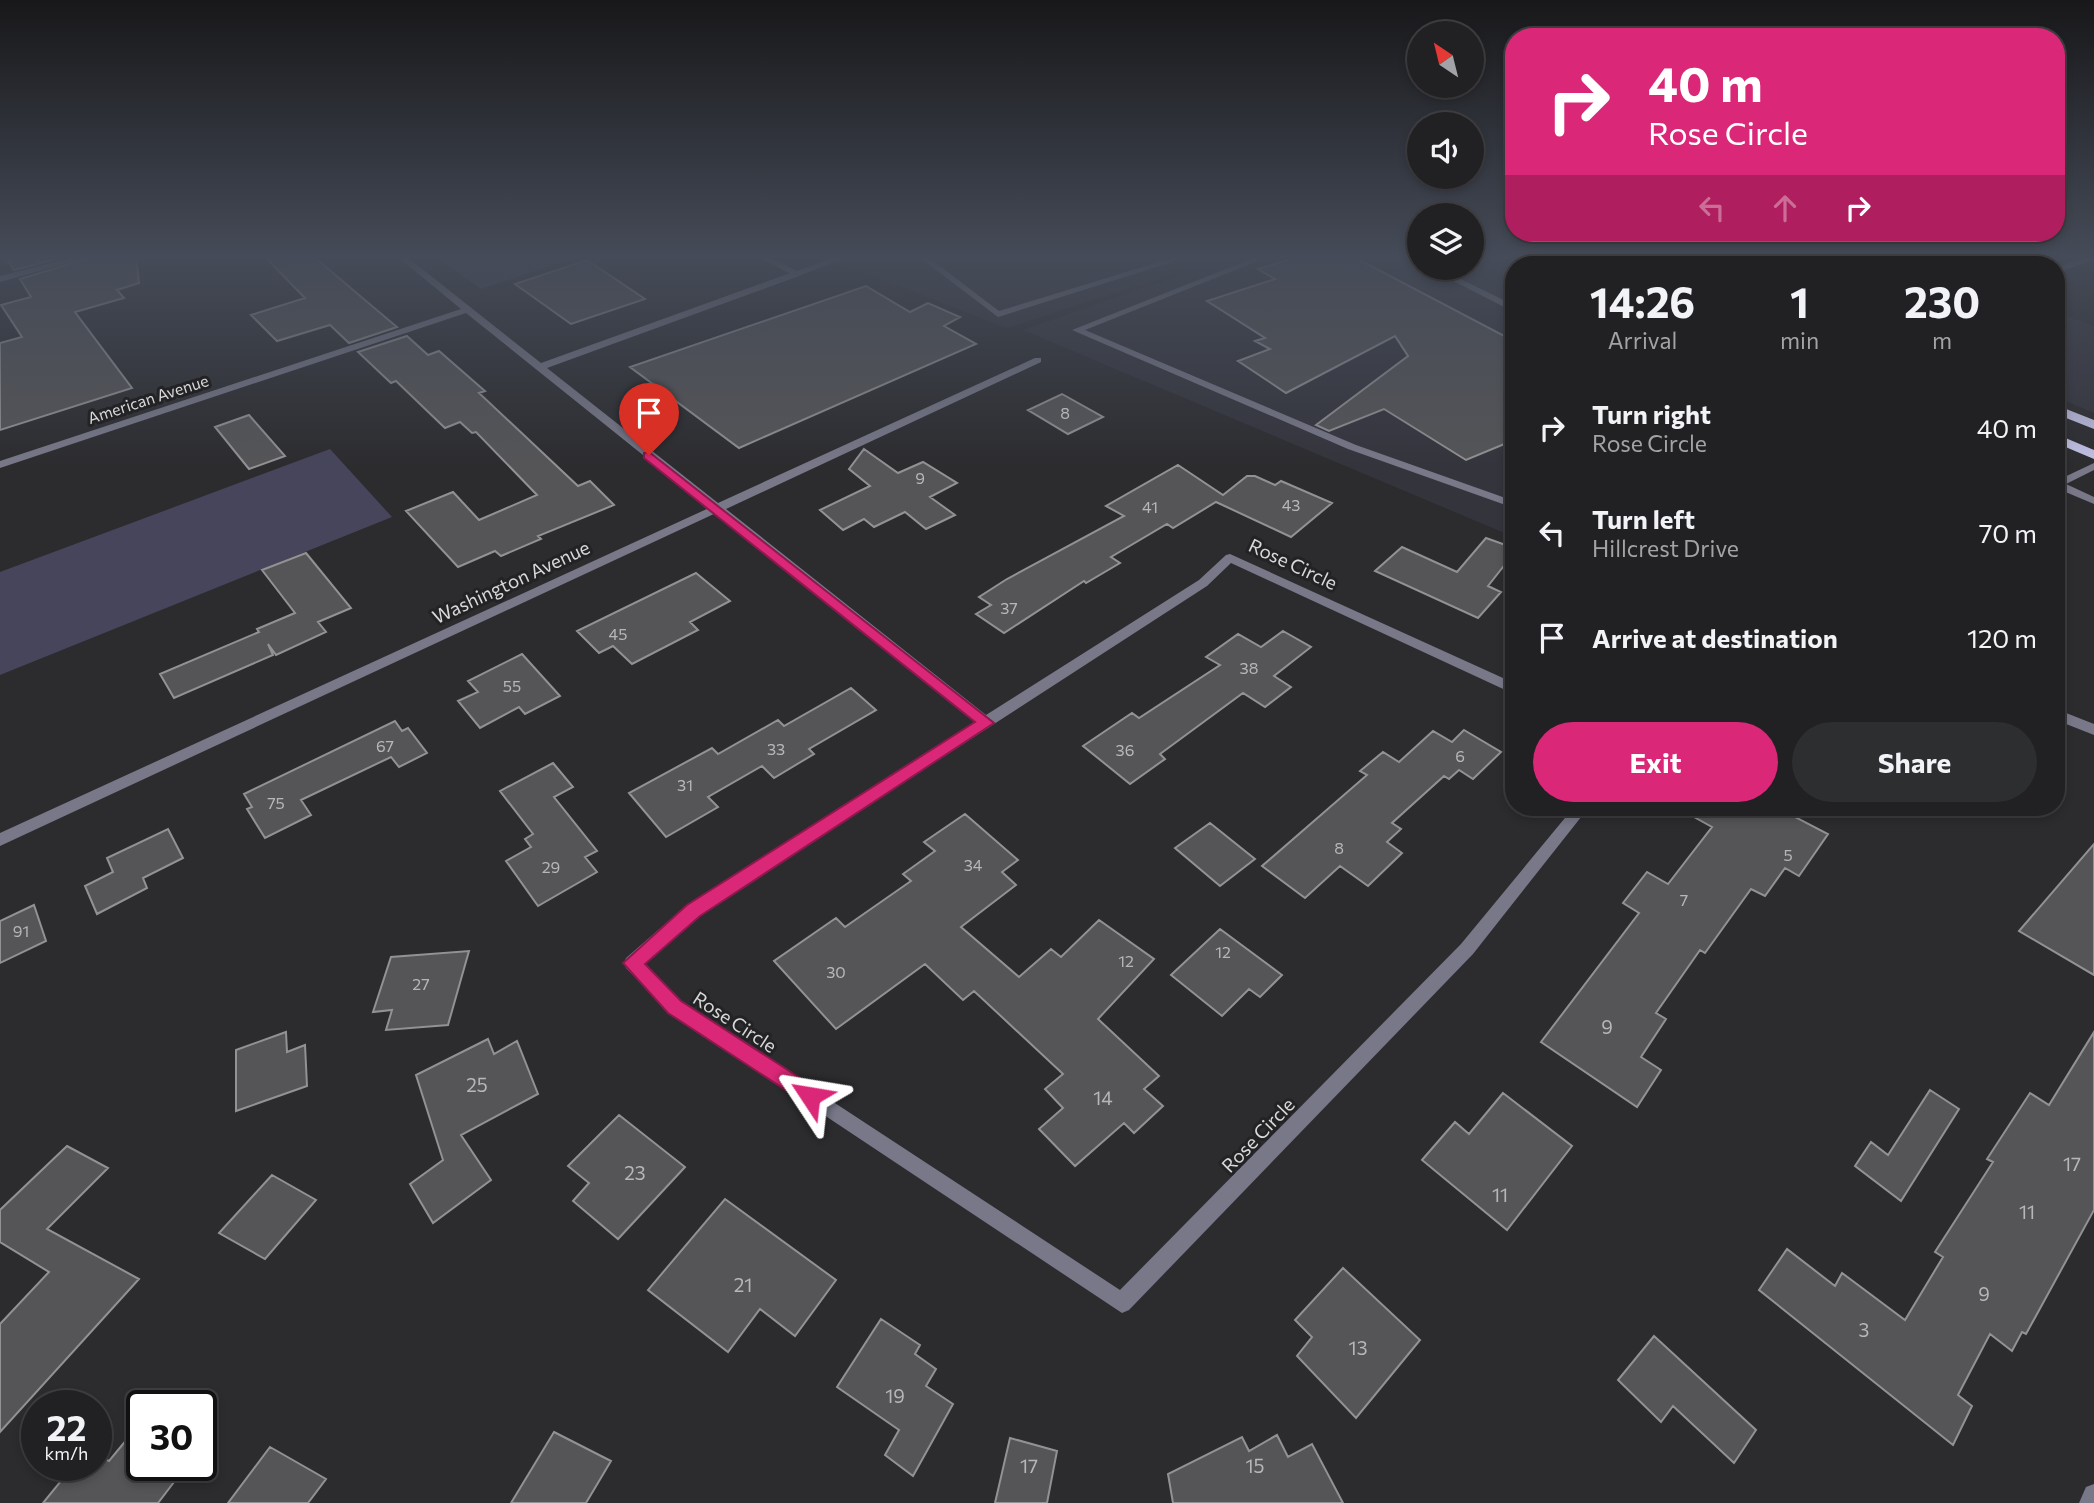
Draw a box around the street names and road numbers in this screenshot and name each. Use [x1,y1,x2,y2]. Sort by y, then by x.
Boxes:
street label: American Avenue [85,370,211,427]
street label: Rose Circle [1245,533,1341,594]
street label: Washington Avenue [429,535,593,628]
street label: Rose Circle [689,986,781,1057]
street label: Rose Circle [1216,1093,1299,1177]

